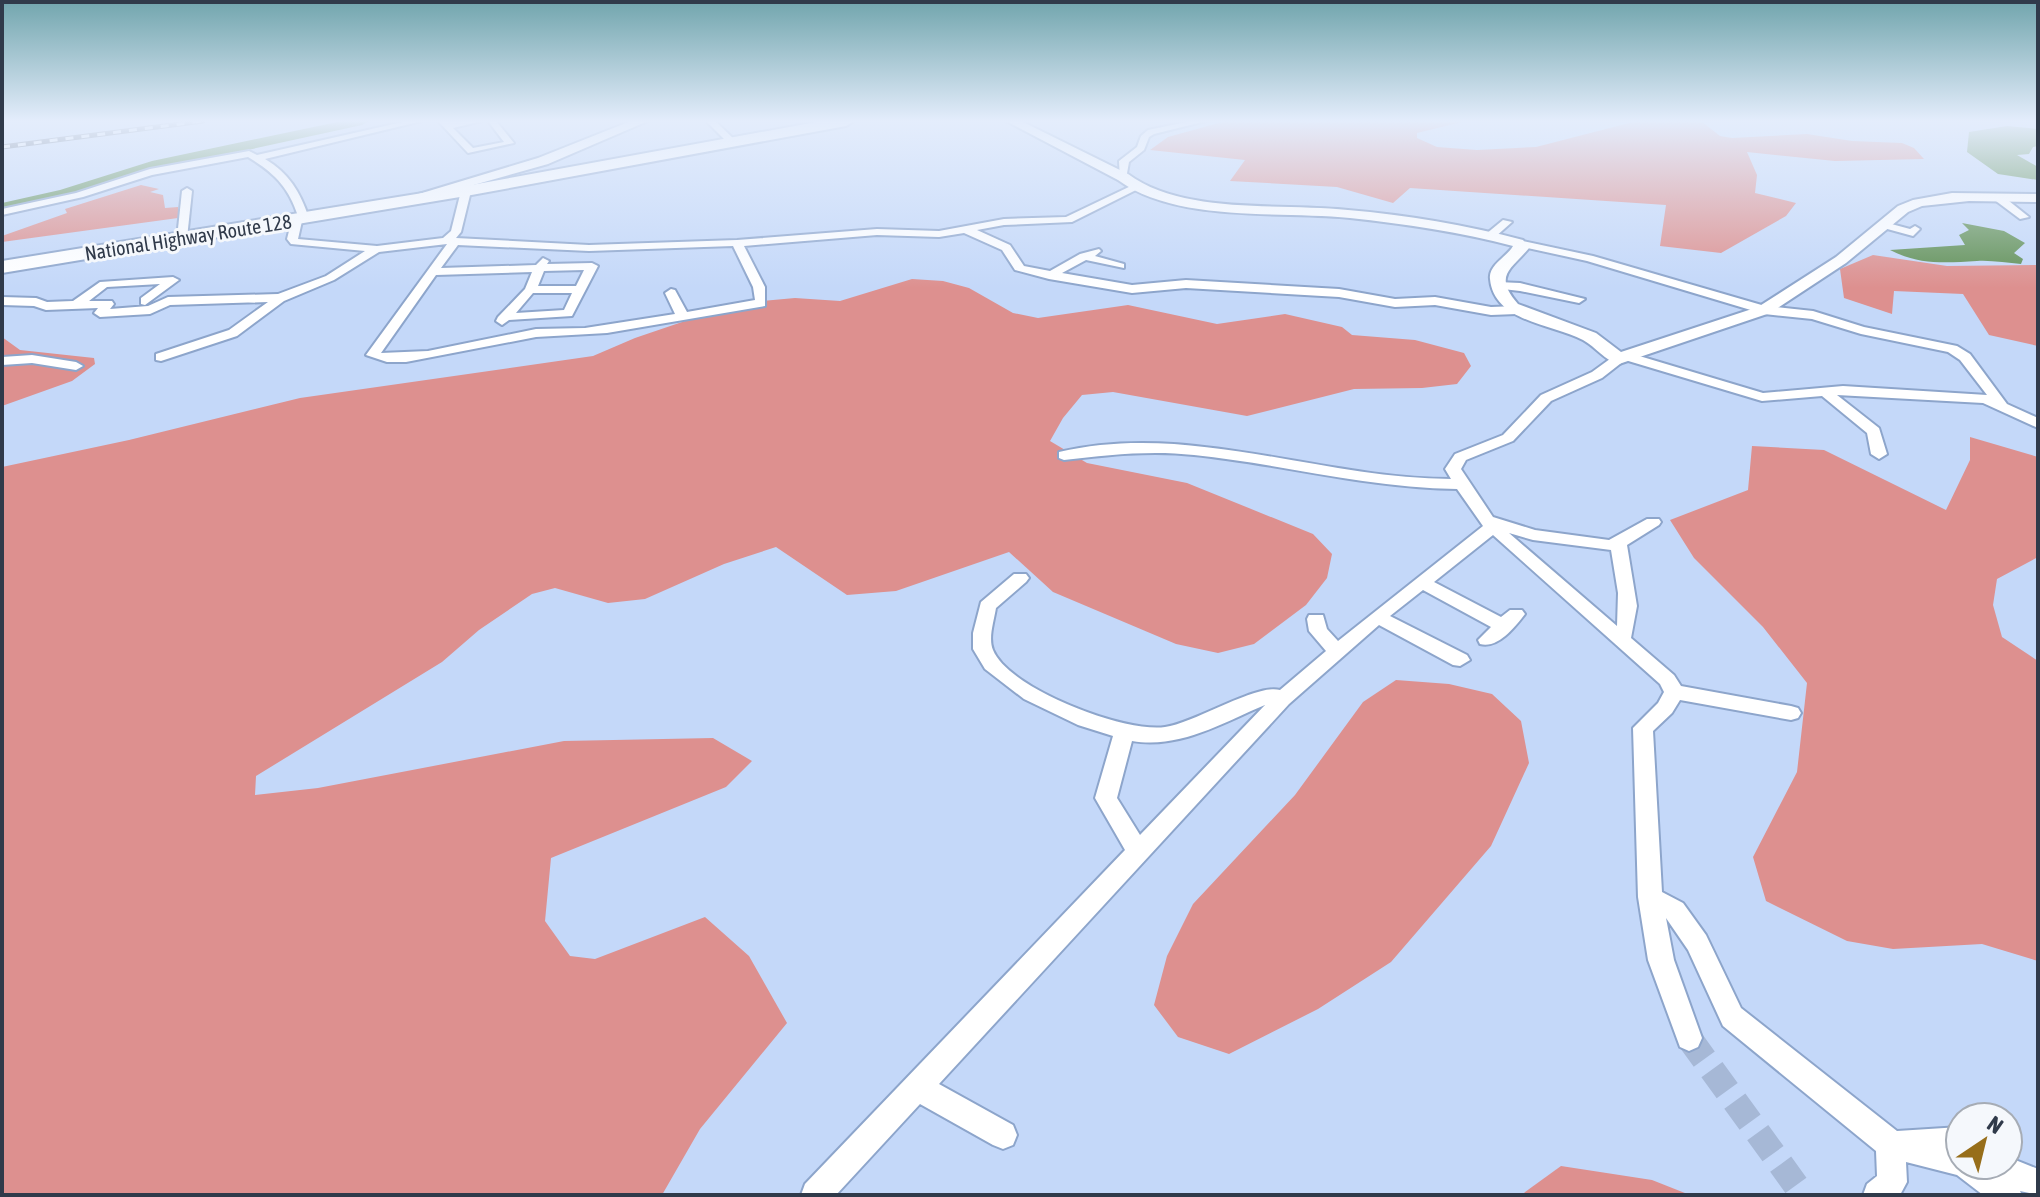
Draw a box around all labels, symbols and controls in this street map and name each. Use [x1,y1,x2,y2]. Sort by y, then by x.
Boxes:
street label: National Highway Route 128 [83,209,293,265]
north arrow [1944,1101,2024,1181]
text: N [1983,1110,2008,1139]

